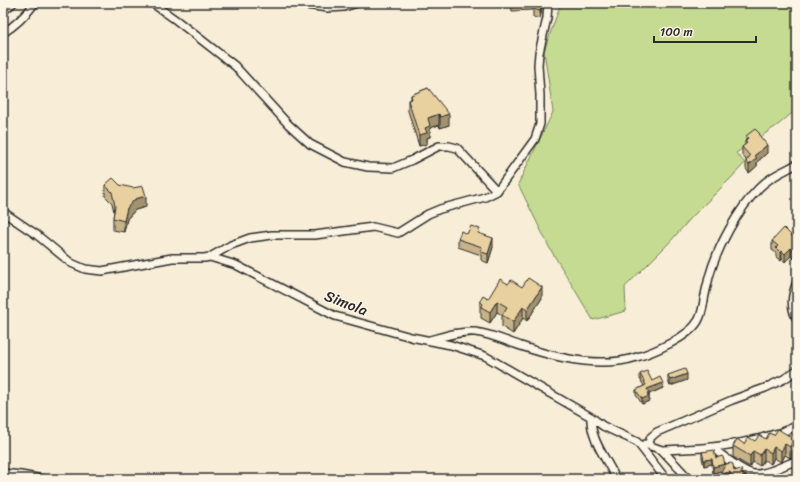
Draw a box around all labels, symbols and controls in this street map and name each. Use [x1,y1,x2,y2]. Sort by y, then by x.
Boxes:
scale bar [654,18,756,44]
text: 100 m [660,21,693,43]
street label: Simola [321,283,372,323]

